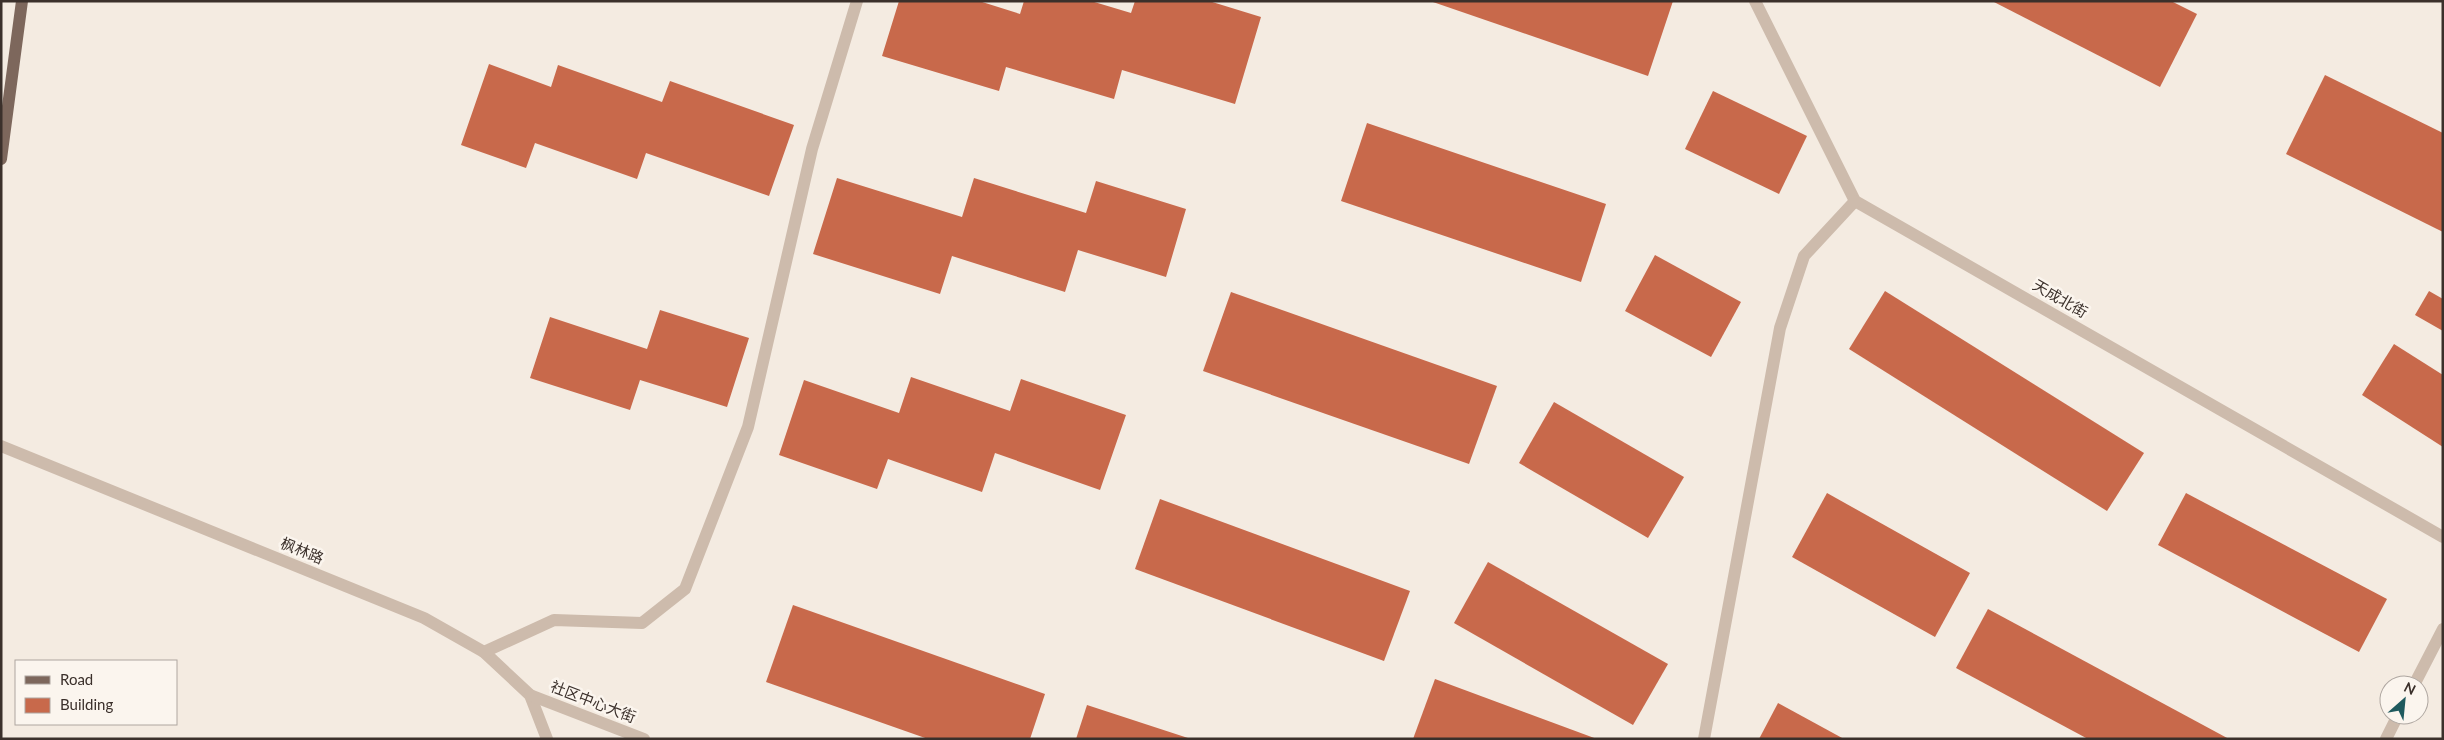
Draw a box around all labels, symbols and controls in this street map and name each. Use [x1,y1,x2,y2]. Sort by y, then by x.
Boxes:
street label: 天成北街 [2030,275,2091,321]
street label: 枫林路 [278,533,327,567]
legend [15,660,178,725]
text: Road [60,670,93,688]
north arrow [2379,675,2429,725]
street label: 社区中心大街 [548,677,639,726]
text: N [2401,678,2419,698]
text: Building [60,695,113,713]

